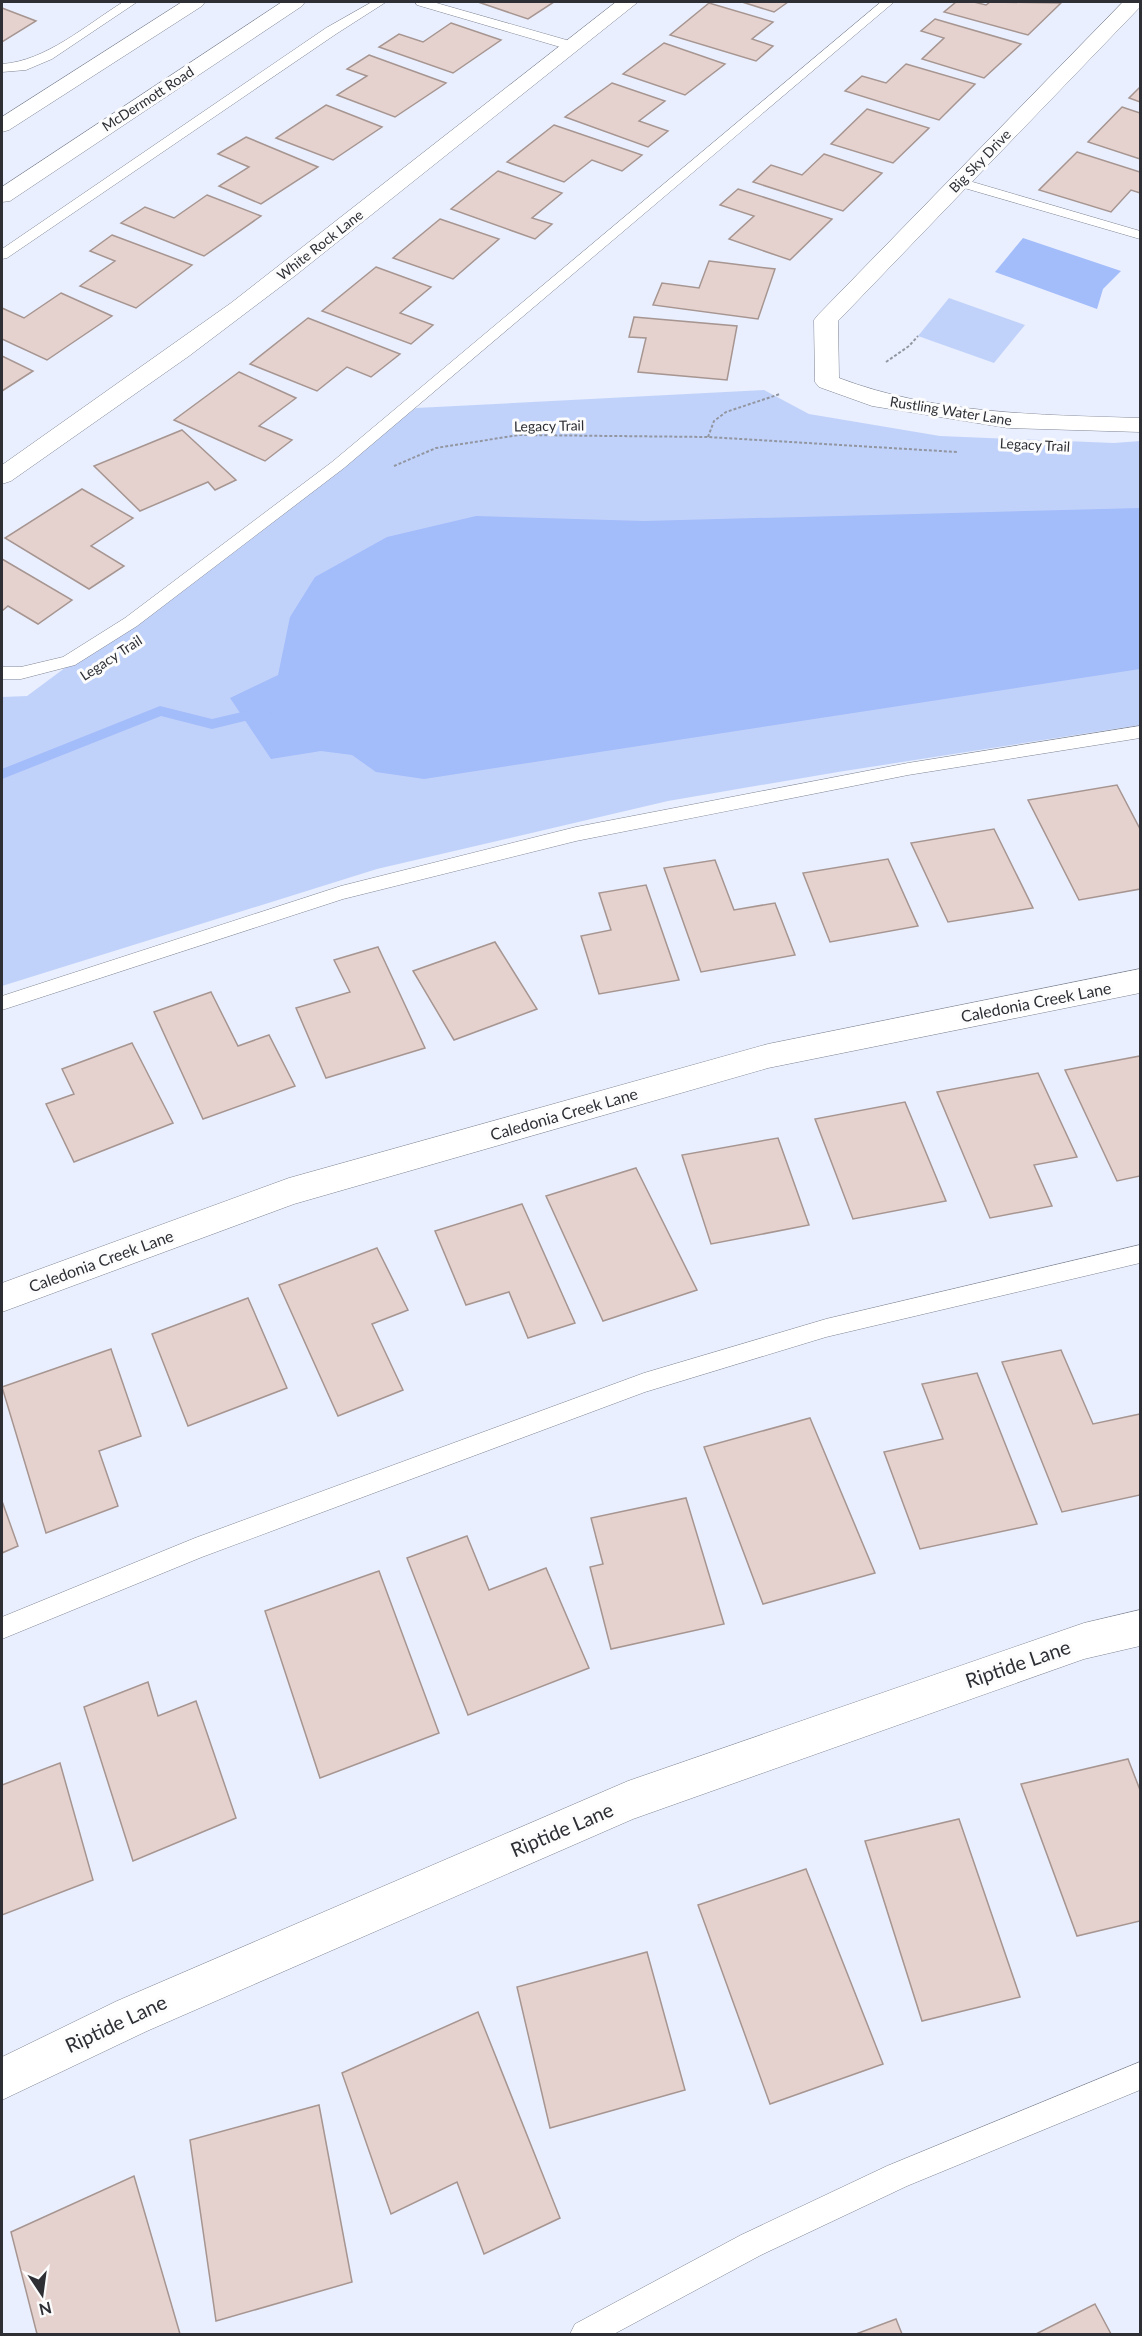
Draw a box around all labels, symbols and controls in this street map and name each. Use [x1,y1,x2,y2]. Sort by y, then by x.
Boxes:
street label: McDermott Road [99,63,197,135]
street label: Big Sky Drive [945,125,1014,196]
street label: White Rock Lane [273,206,366,283]
street label: Rustling Water Lane [889,392,1013,429]
street label: Legacy Trail [514,416,584,435]
street label: Legacy Trail [999,434,1071,455]
street label: Legacy Trail [77,631,145,684]
street label: Caledonia Creek Lane [959,978,1113,1025]
street label: Caledonia Creek Lane [488,1083,640,1144]
street label: Caledonia Creek Lane [26,1226,176,1296]
street label: Riptide Lane [962,1634,1073,1692]
street label: Riptide Lane [507,1797,617,1861]
street label: Riptide Lane [61,1989,170,2057]
north arrow [12,2264,72,2324]
text: N [37,2298,54,2320]

